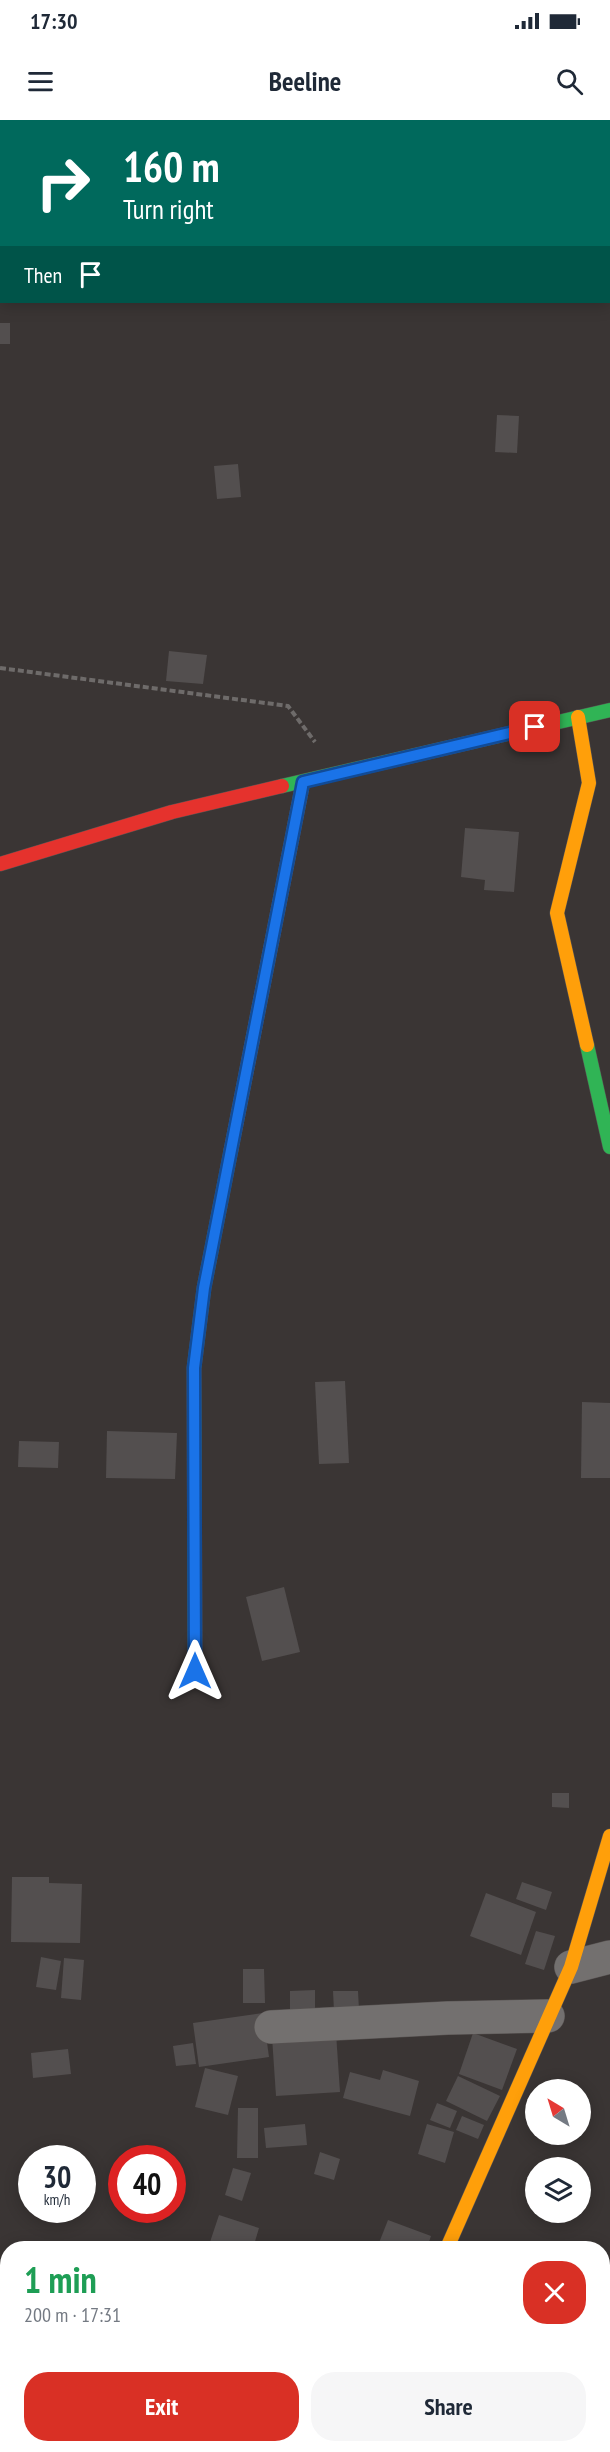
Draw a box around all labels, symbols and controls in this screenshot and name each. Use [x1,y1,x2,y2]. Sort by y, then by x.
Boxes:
text: 17:30 [30,7,78,35]
text: Beeline [269,64,341,98]
icon: menu [24,65,57,98]
icon: search [553,65,586,98]
text: 160 m [123,139,220,194]
icon: right [24,144,102,222]
text: Turn right [123,192,214,226]
icon: arrive [74,258,107,291]
text: Then [24,261,62,289]
pin [509,701,560,752]
icon: arrive [518,710,551,743]
position arrow [163,1639,227,1703]
north arrow [525,2079,591,2145]
map controls [525,2079,591,2223]
speed limit sign: 40 [108,2145,186,2223]
text: 30 [43,2157,71,2196]
button: layers [525,2157,591,2223]
text: km/h [44,2190,70,2209]
text: 1 min [24,2256,97,2303]
button: close [523,2261,586,2324]
text: 200 m · 17:31 [24,2302,121,2328]
button: Exit [24,2372,299,2441]
button: Share [311,2372,586,2441]

